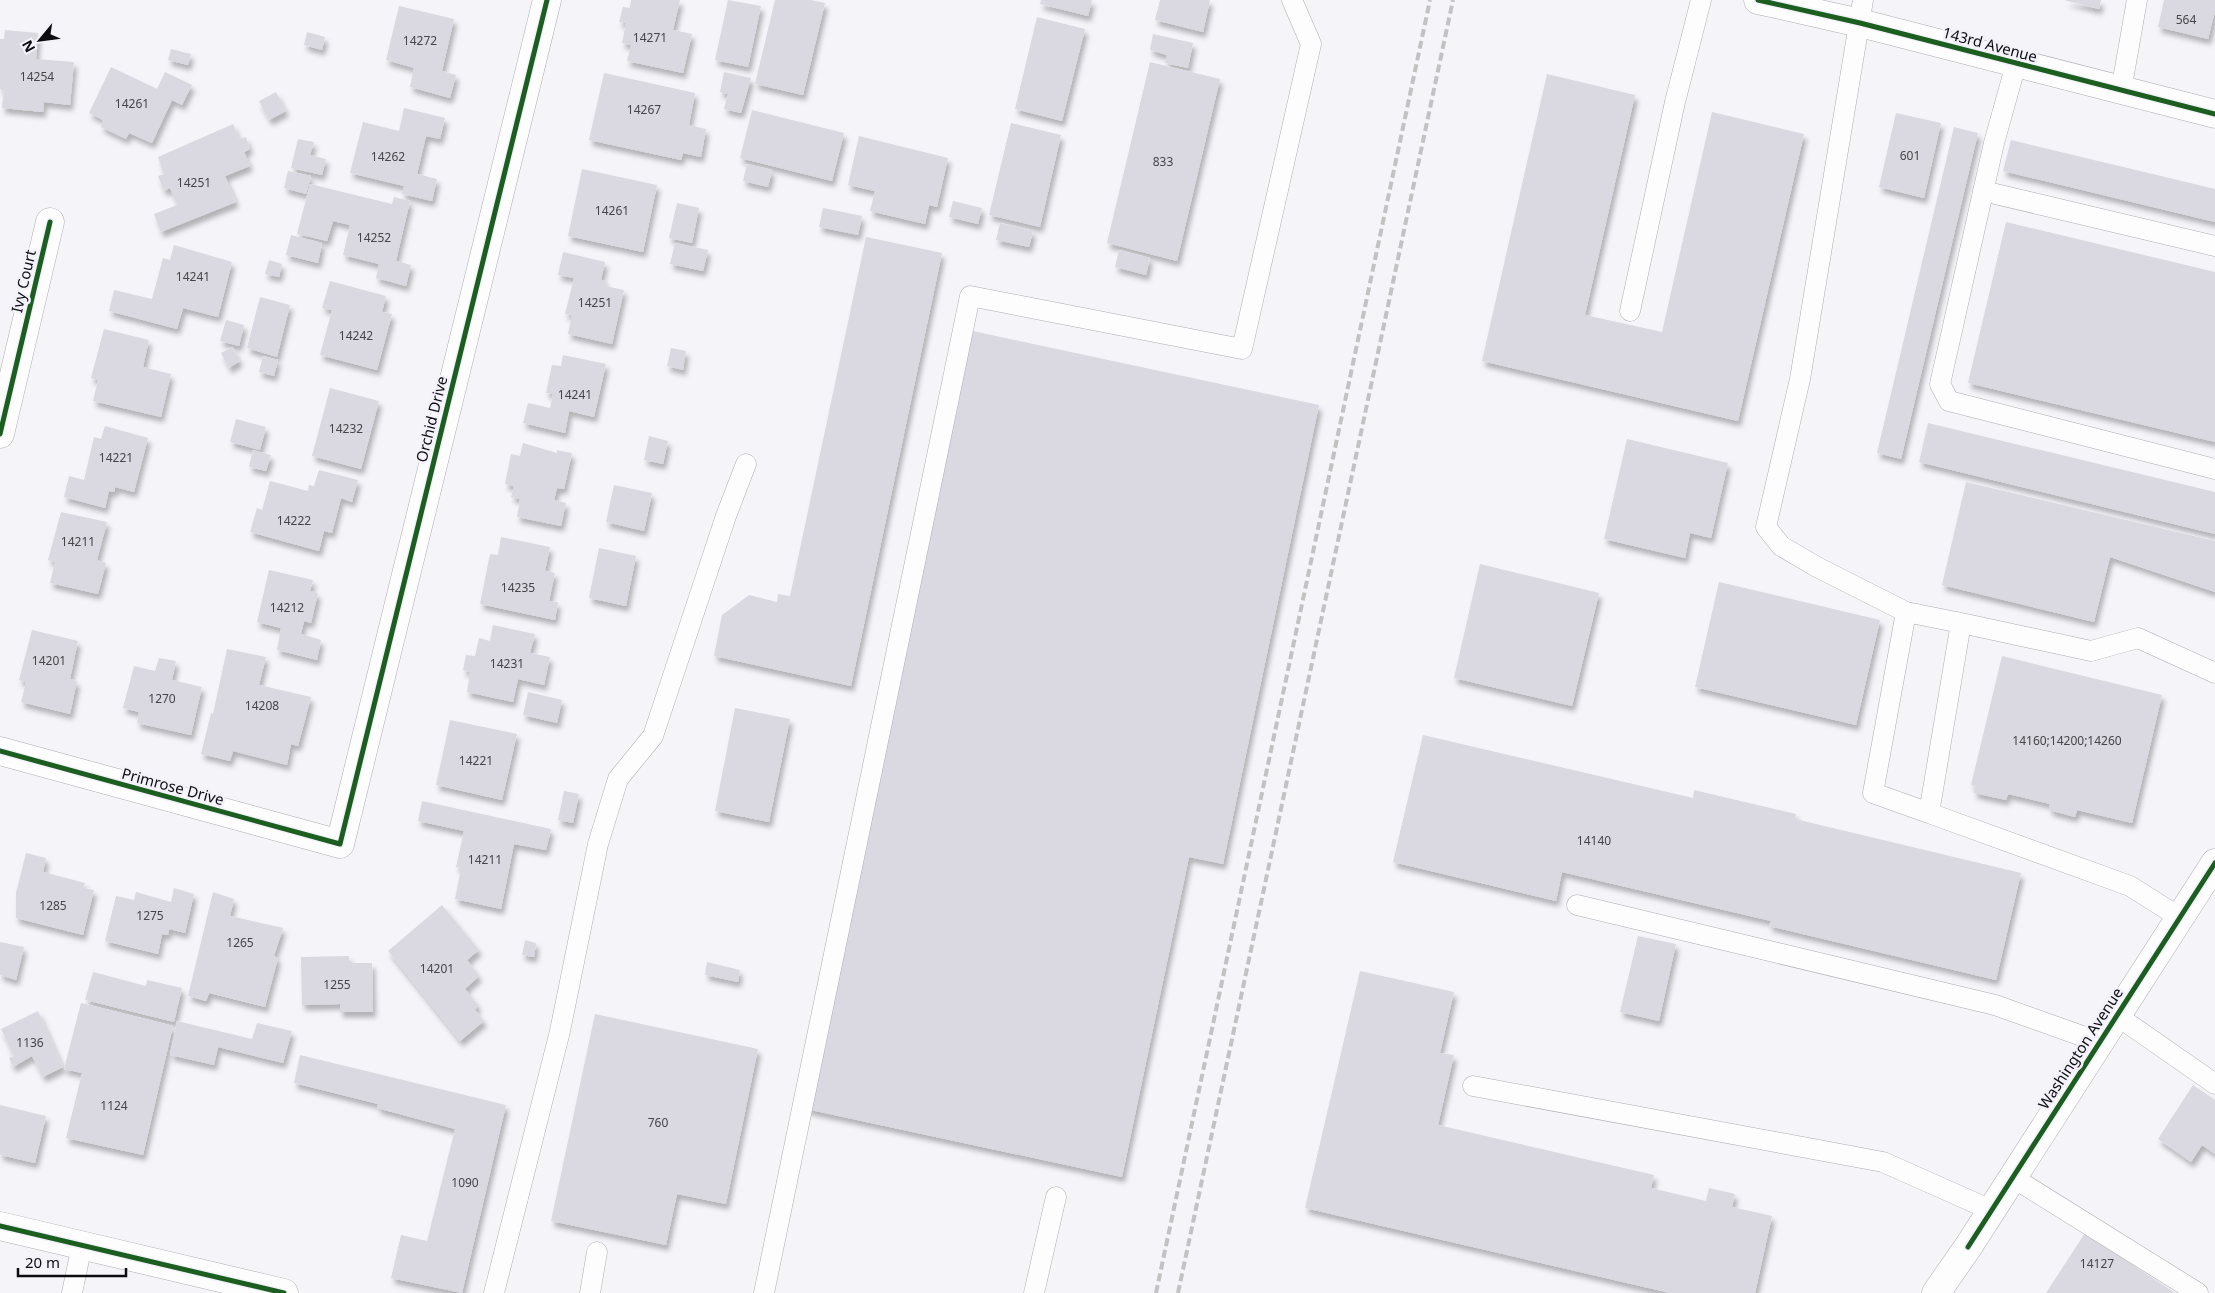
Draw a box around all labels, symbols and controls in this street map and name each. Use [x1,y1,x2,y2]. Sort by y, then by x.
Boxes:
house number: 564 [2176,11,2196,28]
north arrow [15,15,65,65]
street label: 143rd Avenue [1940,22,2040,66]
house number: 14271 [633,29,667,46]
house number: 14272 [403,32,437,49]
text: N [17,37,39,56]
house number: 14254 [20,68,54,85]
house number: 14261 [115,95,149,112]
house number: 14267 [627,101,661,118]
house number: 601 [1900,147,1920,164]
house number: 14262 [371,148,405,165]
house number: 833 [1153,153,1173,170]
house number: 14251 [177,174,211,191]
house number: 14261 [595,202,629,219]
house number: 14252 [357,229,391,246]
street label: Ivy Court [6,247,40,314]
house number: 14241 [176,268,210,285]
house number: 14251 [578,294,612,311]
house number: 14242 [339,327,373,344]
street label: Orchid Drive [411,374,451,464]
house number: 14241 [558,386,592,403]
house number: 14232 [329,420,363,437]
house number: 14221 [99,449,133,466]
house number: 14222 [277,512,311,529]
house number: 14211 [61,533,95,550]
house number: 14235 [501,579,535,596]
house number: 14212 [270,599,304,616]
house number: 14201 [32,652,66,669]
house number: 14231 [490,655,524,672]
house number: 1270 [148,690,176,707]
house number: 14208 [245,697,279,714]
house number: 14160;14200;14260 [2012,732,2122,749]
house number: 14221 [459,752,493,769]
street label: Primrose Drive [120,763,226,809]
house number: 14140 [1577,832,1611,849]
house number: 14211 [468,851,502,868]
house number: 1285 [39,897,67,914]
house number: 1275 [136,907,164,924]
house number: 1265 [226,934,254,951]
house number: 14201 [420,960,454,977]
house number: 1255 [323,976,351,993]
street label: Washington Avenue [2033,983,2127,1113]
house number: 1136 [16,1034,44,1051]
house number: 1124 [100,1097,128,1114]
house number: 760 [648,1114,668,1131]
house number: 1090 [451,1174,479,1191]
scale bar [18,1246,125,1278]
text: 20 m [25,1252,60,1272]
house number: 14127 [2080,1255,2114,1272]

